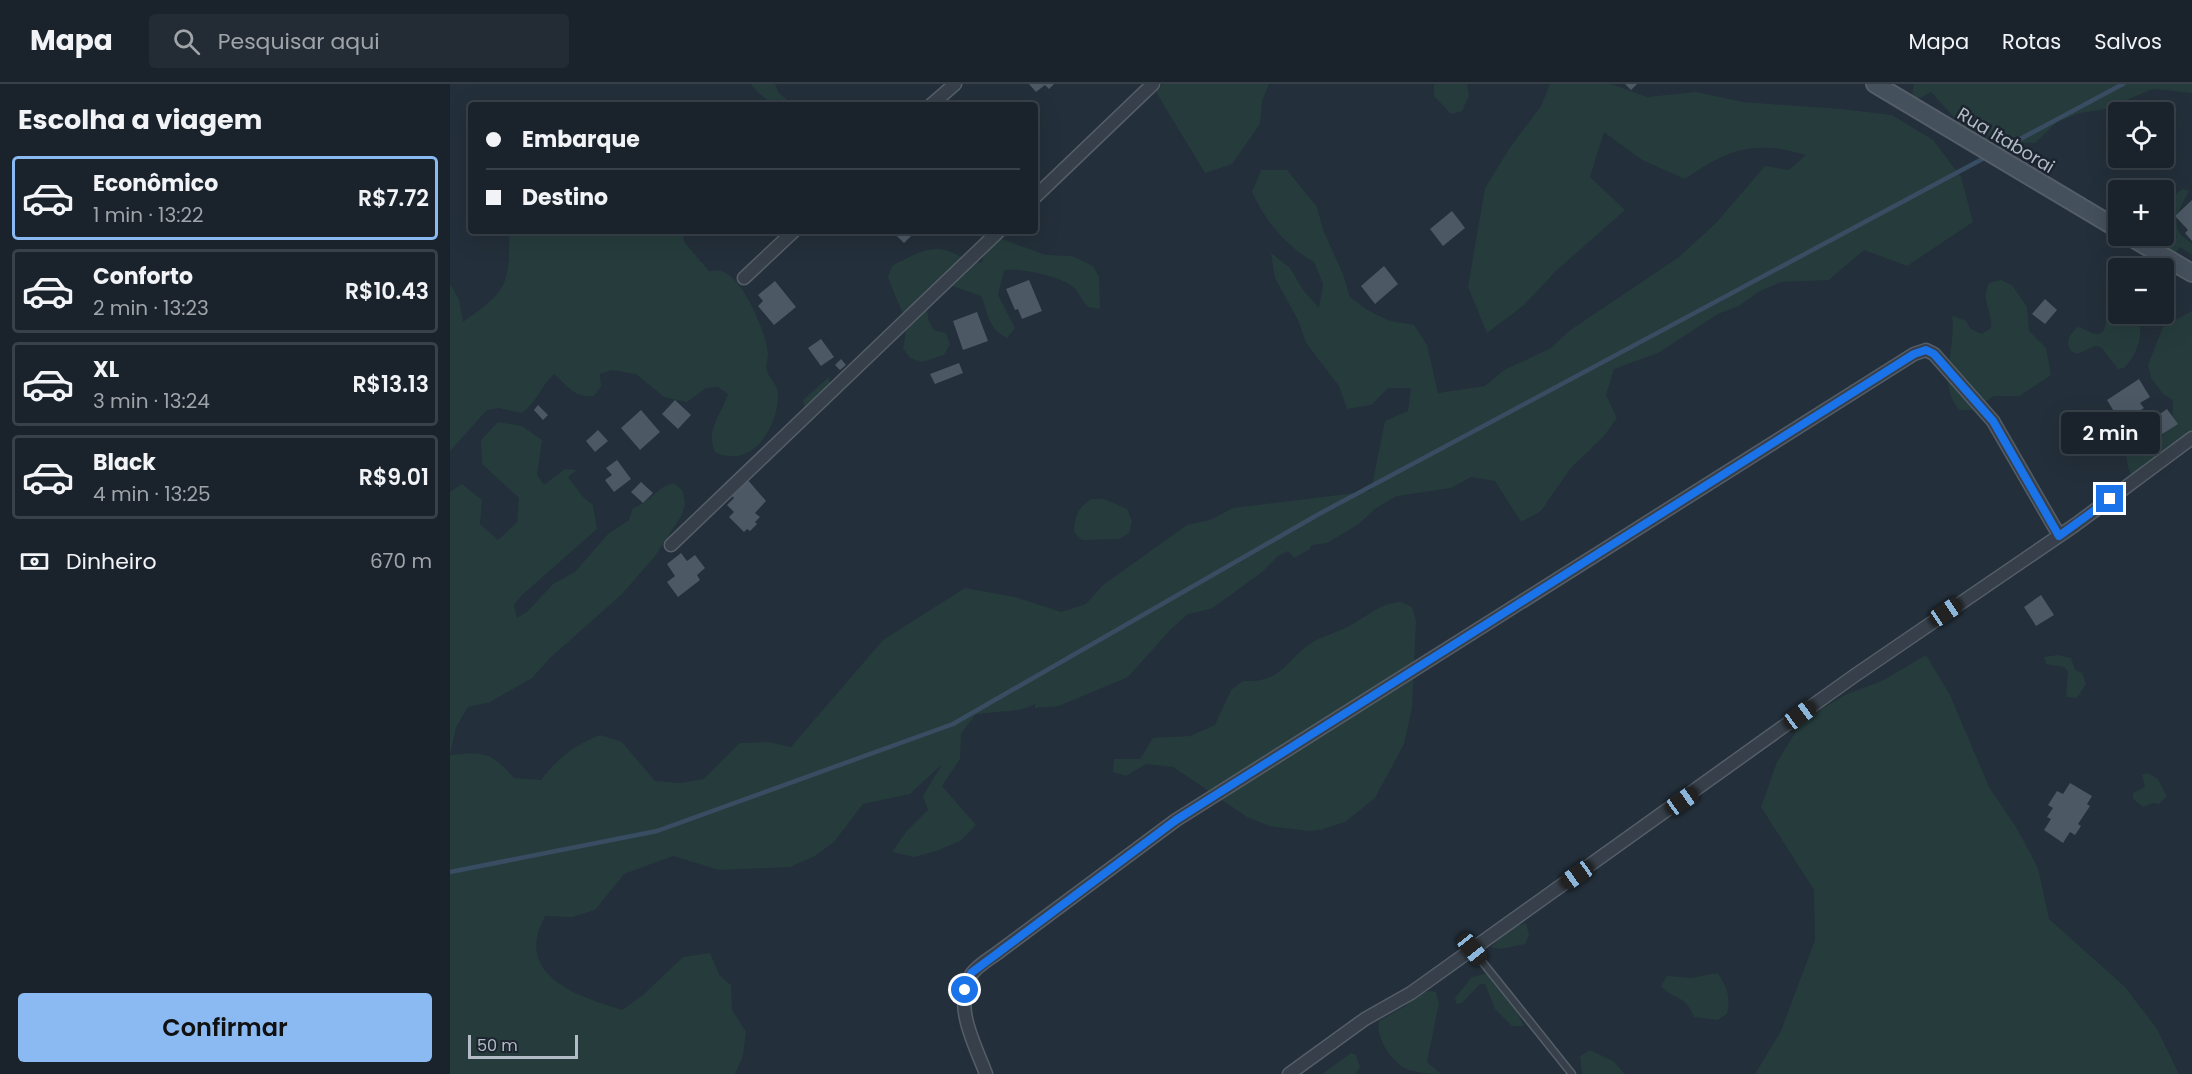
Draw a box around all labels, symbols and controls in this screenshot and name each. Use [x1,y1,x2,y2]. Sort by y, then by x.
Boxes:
search box [149,14,569,68]
text: Mapa [30,21,113,60]
icon: search [170,25,203,58]
text: Pesquisar aqui [218,26,380,57]
text: Mapa [1908,27,1969,56]
text: Rotas [2002,27,2061,56]
text: Salvos [2094,27,2162,56]
text: Escolha a viagem [18,101,262,138]
street label: Rua Itaborai [1953,101,2059,179]
map controls [2108,102,2174,324]
button: locate [2108,102,2174,168]
text: Embarque [522,124,640,155]
text: Econômico [93,168,218,199]
icon: car [21,171,75,225]
button: + [2108,180,2174,246]
text: Destino [522,182,608,213]
text: R$7.72 [358,183,429,214]
text: 1 min · 13:22 [93,201,203,229]
button: − [2108,258,2174,324]
text: Conforto [93,261,193,292]
icon: car [21,264,75,318]
text: R$10.43 [345,276,429,307]
text: 2 min · 13:23 [93,294,209,322]
text: XL [93,354,119,385]
icon: car [21,357,75,411]
text: R$13.13 [353,369,429,400]
text: 3 min · 13:24 [93,387,210,415]
callout: 2 min [2060,412,2160,454]
text: 2 min [2083,419,2138,447]
text: Black [93,447,156,478]
icon: car [21,450,75,504]
text: R$9.01 [359,462,429,493]
text: 4 min · 13:25 [93,480,211,508]
route end [2096,485,2123,512]
icon: cash [18,545,51,578]
text: Dinheiro [66,546,156,577]
text: 670 m [370,547,432,575]
car [1926,594,1966,630]
car [1780,697,1820,733]
car [1662,783,1702,819]
car [1557,857,1597,893]
car [1454,929,1490,969]
route start [951,976,978,1003]
button: Confirmar [18,993,432,1062]
scale bar [468,1032,578,1060]
text: 50 m [477,1034,518,1057]

